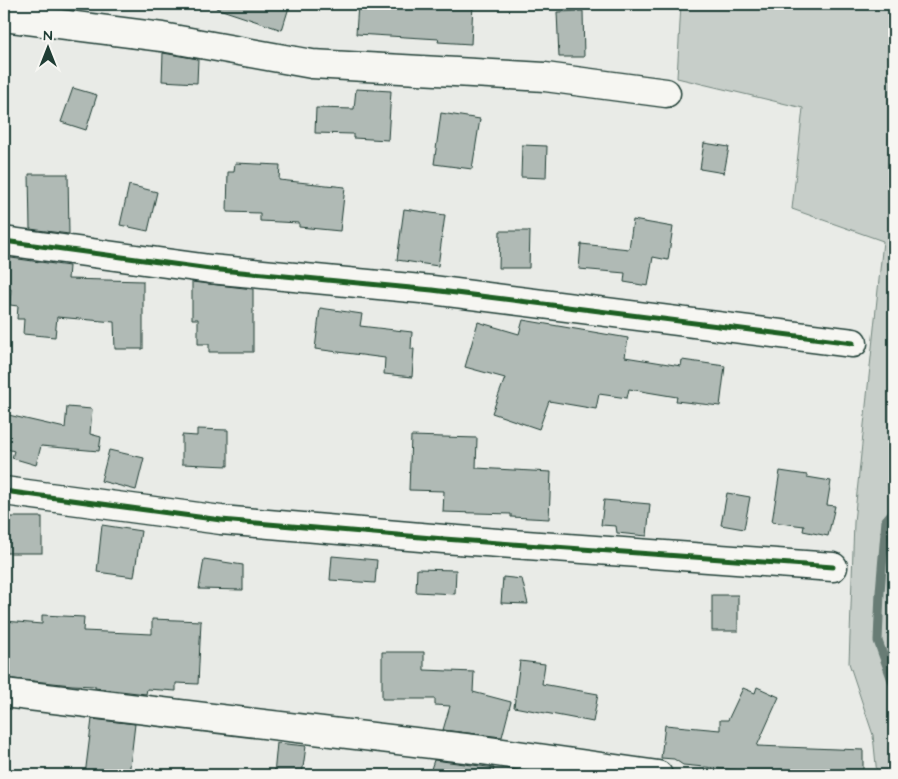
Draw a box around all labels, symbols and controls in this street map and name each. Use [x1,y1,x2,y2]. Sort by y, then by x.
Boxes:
north arrow [22,22,72,72]
text: N [44,26,53,46]

